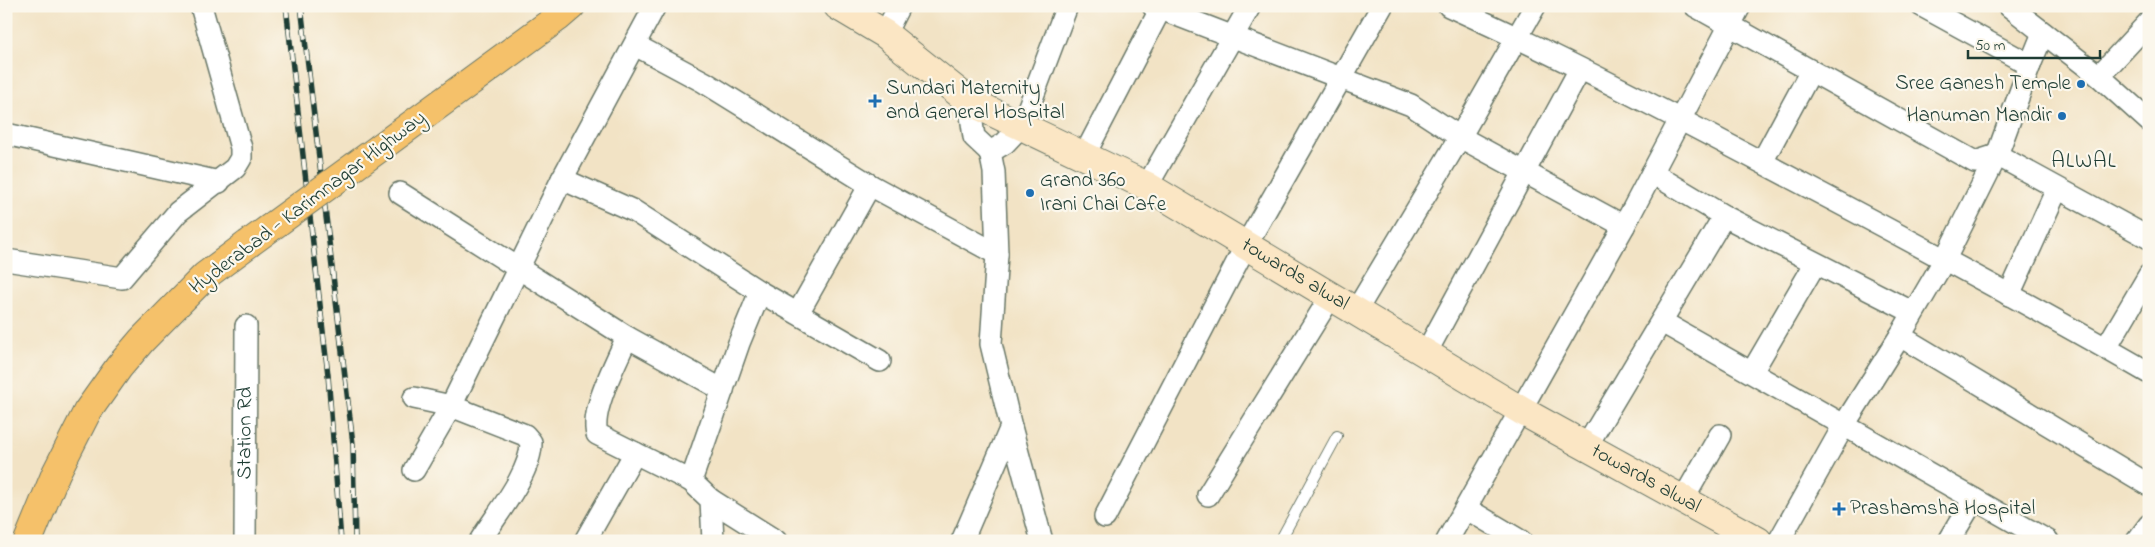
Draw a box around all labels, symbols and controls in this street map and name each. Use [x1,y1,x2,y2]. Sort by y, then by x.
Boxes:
scale bar [1968,28,2100,60]
text: 50 m [1975,35,2006,57]
place label: Sree Ganesh Temple [1895,69,2072,99]
place label: Sundari Maternity and General Hospital [886,74,1065,128]
marker: Sree Ganesh Temple [2075,78,2087,90]
marker: Sundari Maternity and General Hospital [868,94,882,108]
place label: Hanuman Mandir [1906,101,2052,131]
street label: Hyderabad - Karimnagar Highway [183,104,434,304]
marker: Hanuman Mandir [2056,110,2068,122]
district label: ALWAL [2051,146,2117,178]
place label: Grand 360 Irani Chai Cafe [1040,166,1167,220]
marker: Grand 360 Irani Chai Cafe [1024,187,1036,199]
street label: towards alwal [1235,231,1355,319]
street label: Station Rd [230,386,261,479]
street label: towards alwal [1586,437,1706,521]
place label: Prashamsha Hospital [1850,494,2035,524]
marker: Prashamsha Hospital [1832,502,1846,516]

